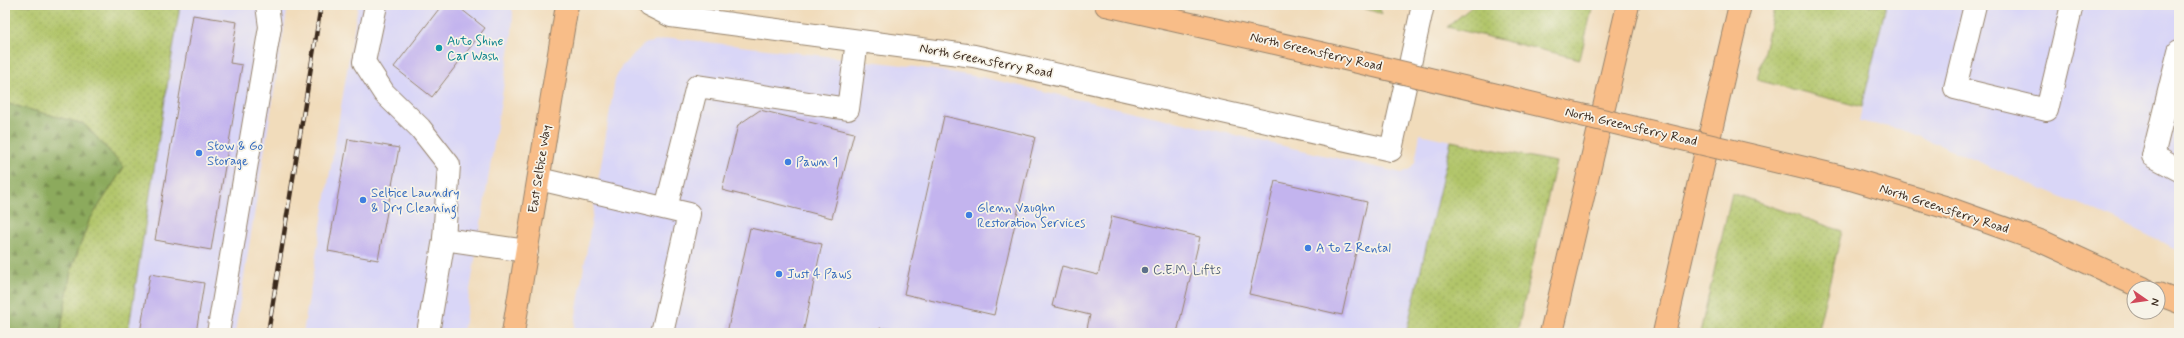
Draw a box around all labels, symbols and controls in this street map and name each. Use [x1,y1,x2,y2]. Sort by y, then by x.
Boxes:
street label: North Greensferry Road [1248,29,1384,75]
place label: Auto Shine Car Wash [447,33,503,65]
street label: North Greensferry Road [918,40,1054,82]
marker: Auto Shine Car Wash [434,43,444,53]
street label: North Greensferry Road [1563,104,1699,150]
street label: East Seltice Way [525,124,555,214]
place label: Stow & Go Storage [207,138,264,170]
marker: Stow & Go Storage [194,148,204,158]
place label: Pawn 1 [796,154,838,171]
marker: Pawn 1 [783,157,793,167]
street label: North Greensferry Road [1877,180,2011,238]
place label: Seltice Laundry & Dry Cleaning [371,185,459,219]
marker: Seltice Laundry & Dry Cleaning [358,195,368,205]
place label: Glenn Vaughn Restoration Services [977,200,1085,232]
marker: Glenn Vaughn Restoration Services [964,210,974,220]
place label: A to Z Rental [1316,240,1391,257]
marker: A to Z Rental [1303,243,1313,253]
place label: C.E.M. Lifts [1153,262,1221,279]
marker: C.E.M. Lifts [1140,265,1150,275]
place label: Just 4 Paws [787,266,852,283]
marker: Just 4 Paws [774,269,784,279]
north arrow [2126,280,2166,320]
text: N [2147,297,2162,307]

